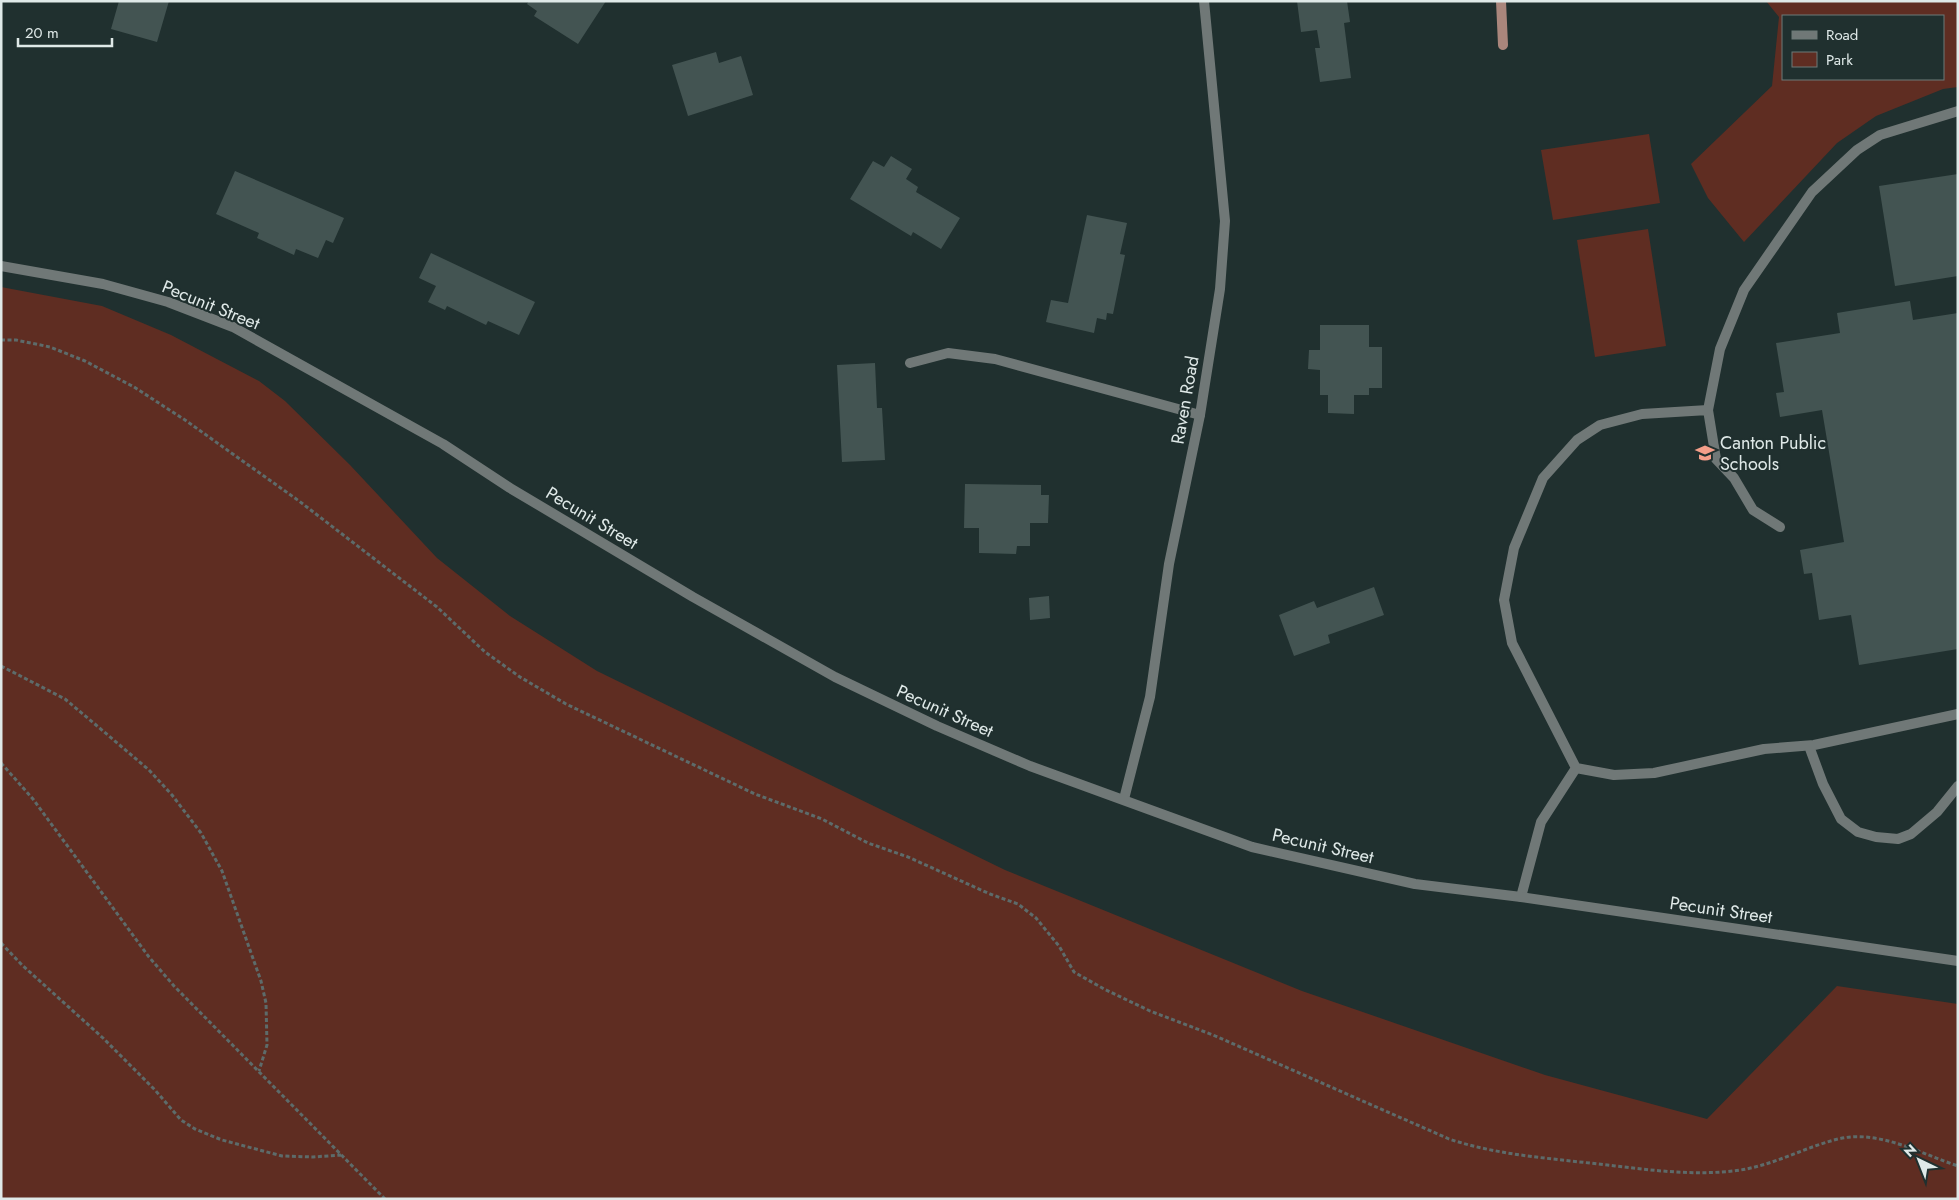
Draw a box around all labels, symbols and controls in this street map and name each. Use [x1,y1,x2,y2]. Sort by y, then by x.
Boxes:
scale bar [18,15,111,47]
legend [1782,15,1944,80]
text: 20 m [25,22,59,44]
text: Road [1826,24,1858,46]
text: Park [1826,49,1853,71]
street label: Pecunit Street [158,274,264,337]
street label: Raven Road [1164,354,1206,446]
place label: Canton Public Schools [1720,430,1826,477]
school or university icon: Canton Public Schools [1694,442,1716,464]
street label: Pecunit Street [541,480,644,556]
street label: Pecunit Street [892,678,998,744]
street label: Pecunit Street [1270,822,1377,870]
street label: Pecunit Street [1668,890,1775,930]
north arrow [1894,1135,1944,1185]
text: N [1899,1139,1921,1162]

